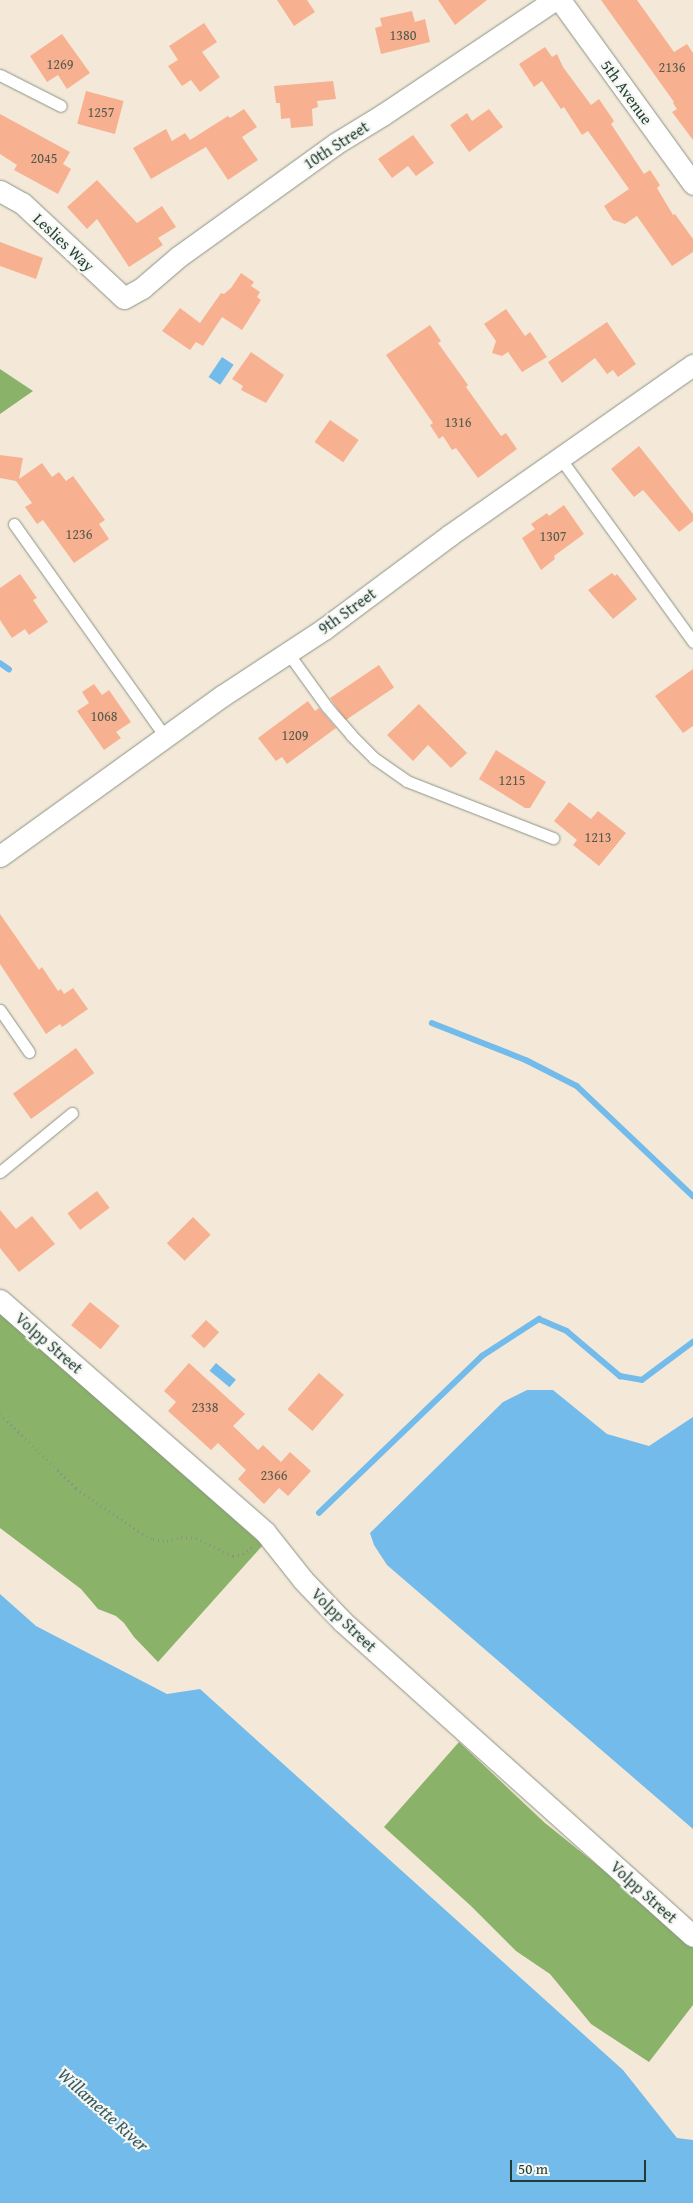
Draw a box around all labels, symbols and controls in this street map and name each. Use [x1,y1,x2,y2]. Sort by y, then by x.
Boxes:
house number: 1380 [390,27,416,43]
house number: 1269 [47,56,73,72]
street label: 5th Avenue [597,56,657,128]
house number: 2136 [659,59,685,75]
house number: 1257 [88,104,114,120]
street label: 10th Street [300,117,372,173]
house number: 2045 [31,150,57,166]
street label: Leslies Way [29,209,99,275]
house number: 1316 [445,414,471,430]
house number: 1236 [66,526,92,542]
house number: 1307 [540,528,566,544]
street label: 9th Street [315,584,379,638]
house number: 1068 [91,708,117,724]
house number: 1209 [282,727,308,743]
house number: 1215 [499,772,525,788]
house number: 1213 [585,829,611,845]
street label: Volpp Street [11,1308,87,1378]
house number: 2338 [192,1399,218,1415]
house number: 2366 [261,1467,287,1483]
street label: Volpp Street [307,1584,381,1656]
street label: Volpp Street [607,1857,681,1927]
water label: Willamette River [53,2064,153,2156]
scale bar [513,2150,649,2182]
text: 50 m [518,2158,548,2179]

